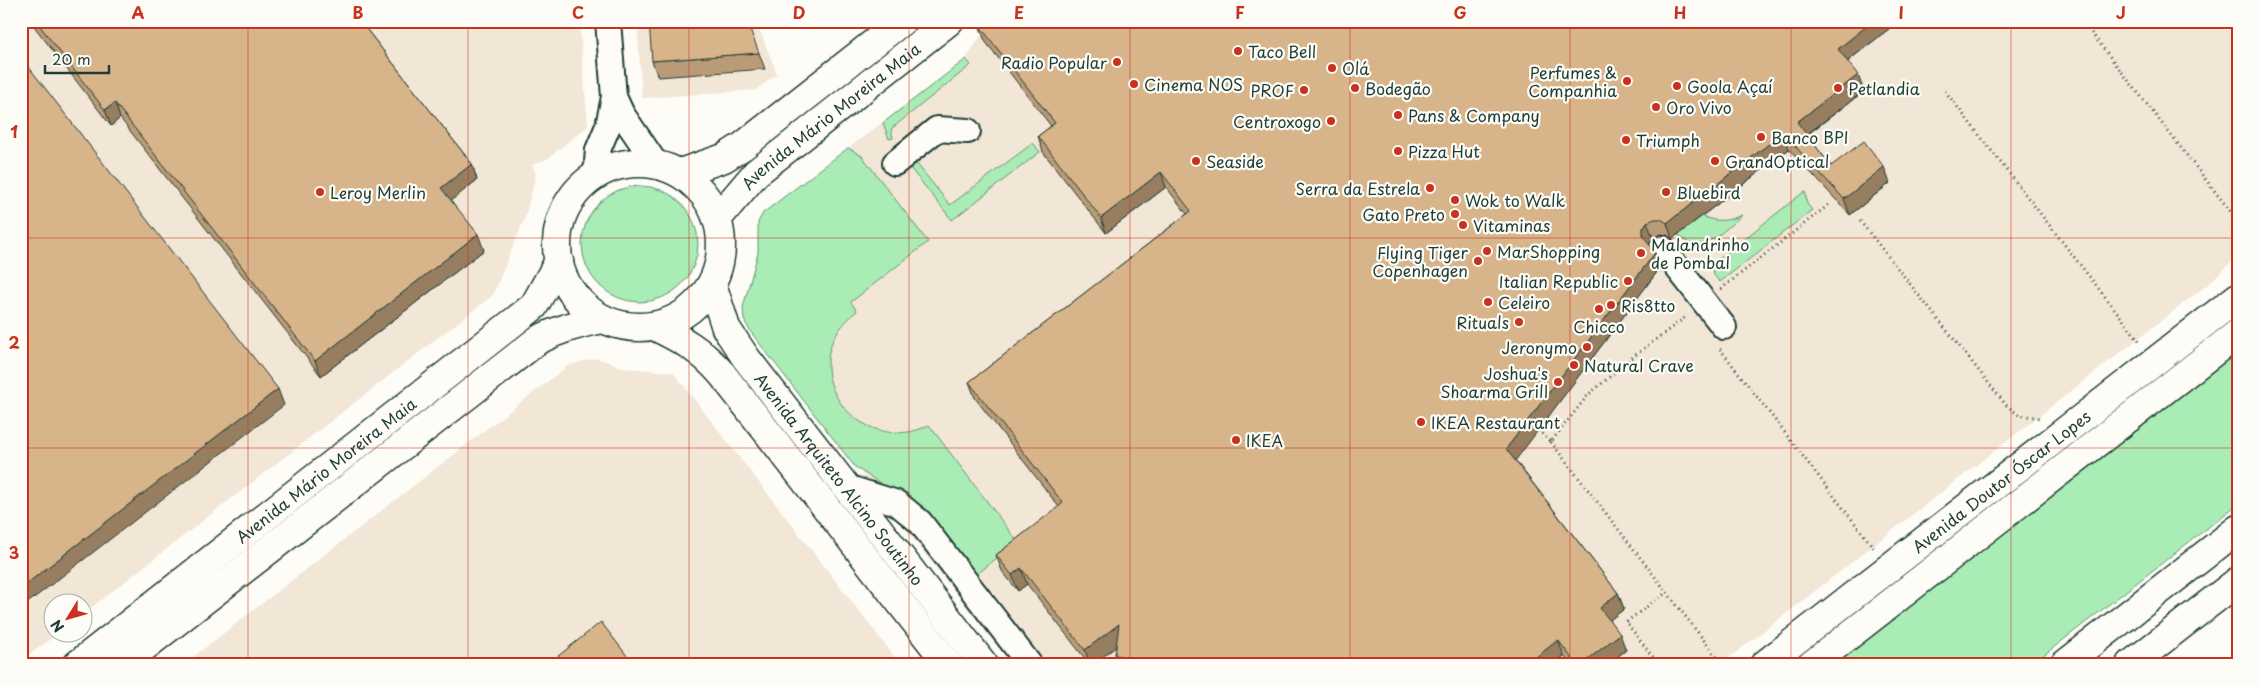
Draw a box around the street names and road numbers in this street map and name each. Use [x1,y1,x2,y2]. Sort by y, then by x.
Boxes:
street label: Avenida Mário Moreira Maia [735,36,925,195]
street label: Avenida Arquiteto Alcino Soutinho [749,367,930,590]
street label: Avenida Mário Moreira Maia [230,391,421,548]
street label: Avenida Doutor Óscar Lopes [1907,404,2095,558]

